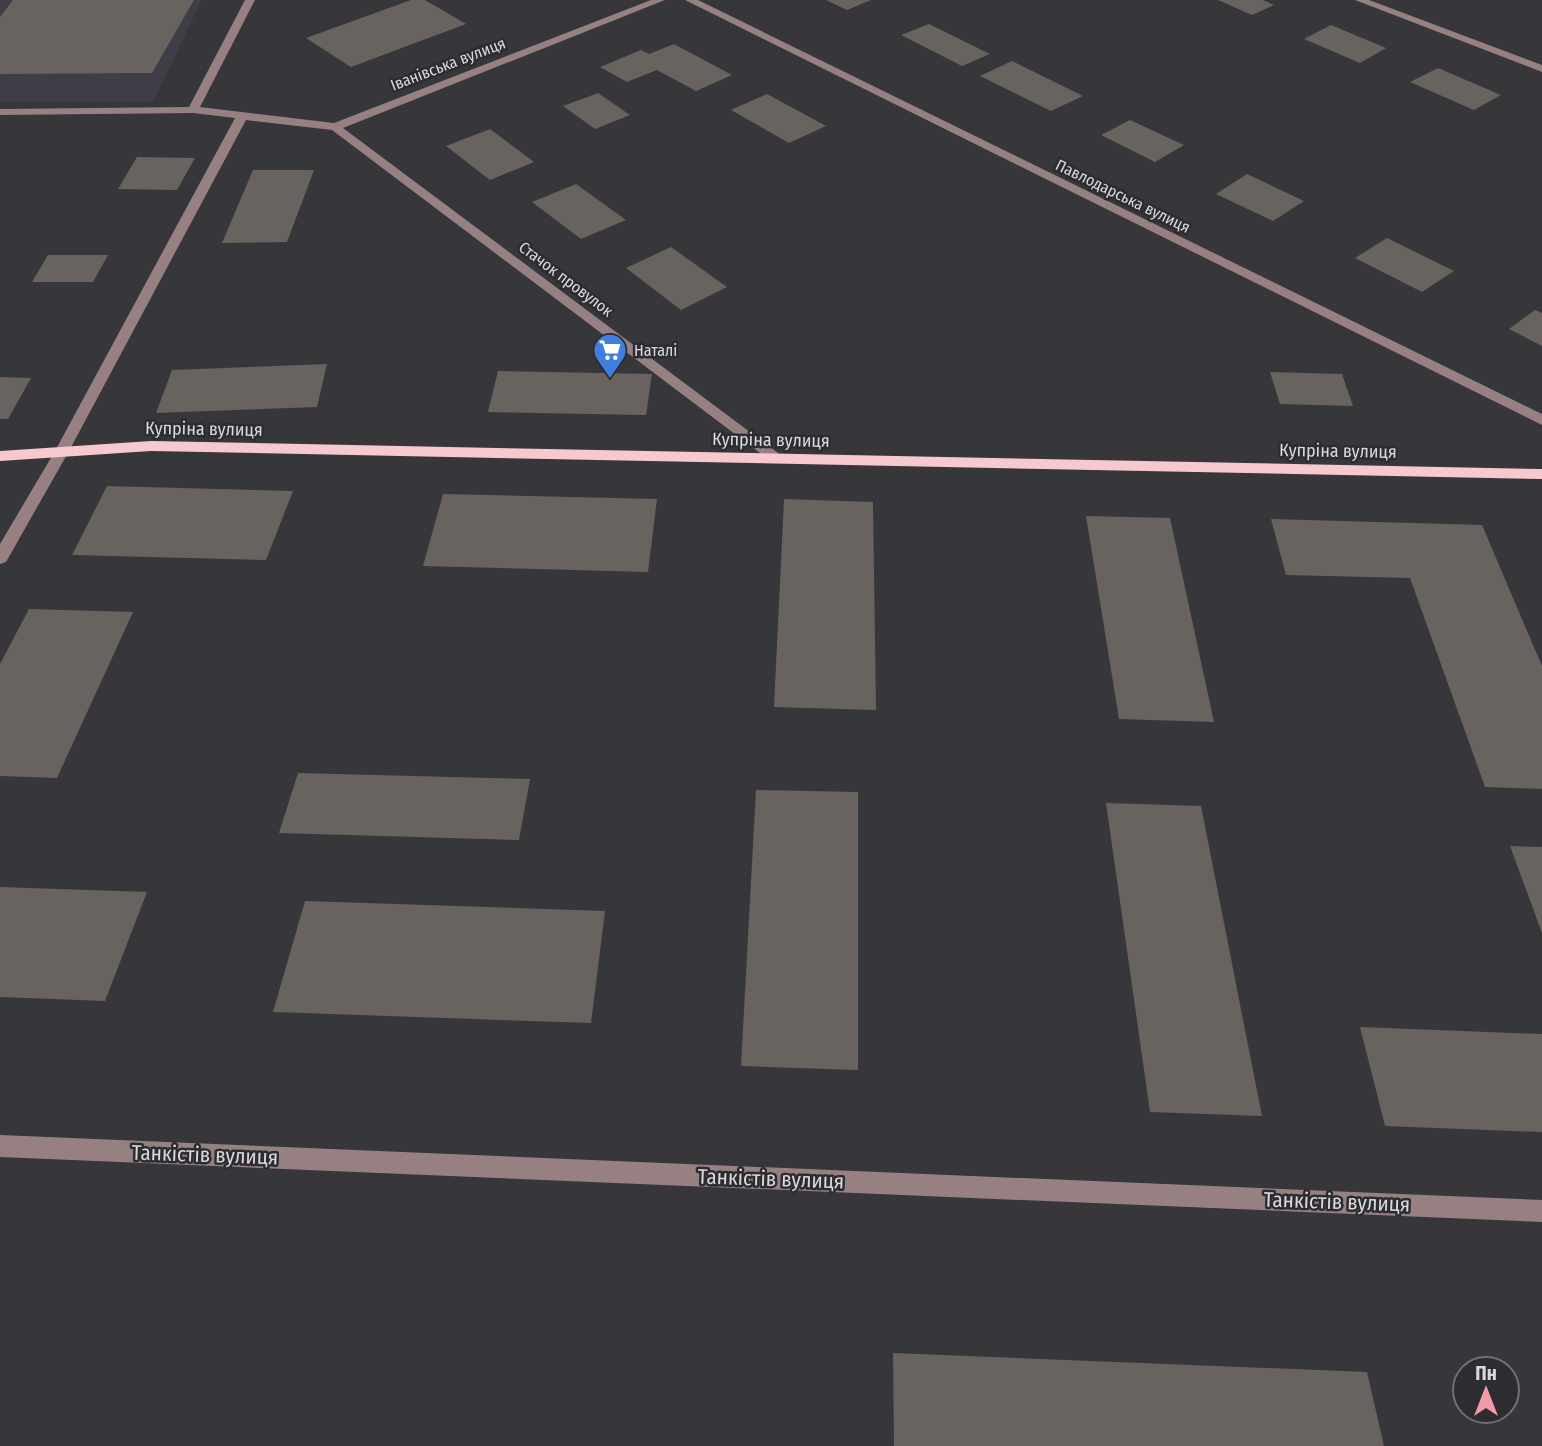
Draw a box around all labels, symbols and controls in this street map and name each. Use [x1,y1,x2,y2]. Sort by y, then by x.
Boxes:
street label: Іванівська вулиця [388,33,508,95]
street label: Павлодарська вулиця [1053,155,1193,237]
street label: Стачок провулок [515,237,617,321]
supermarket icon: Наталі [591,331,629,380]
place label: Наталі [634,341,677,360]
street label: Купріна вулиця [145,417,263,441]
street label: Купріна вулиця [712,428,830,452]
street label: Купріна вулиця [1279,439,1397,463]
street label: Танкістів вулиця [131,1139,279,1171]
street label: Танкістів вулиця [697,1163,845,1195]
street label: Танкістів вулиця [1263,1186,1411,1218]
north arrow [1451,1355,1521,1425]
text: Пн [1475,1362,1497,1385]

